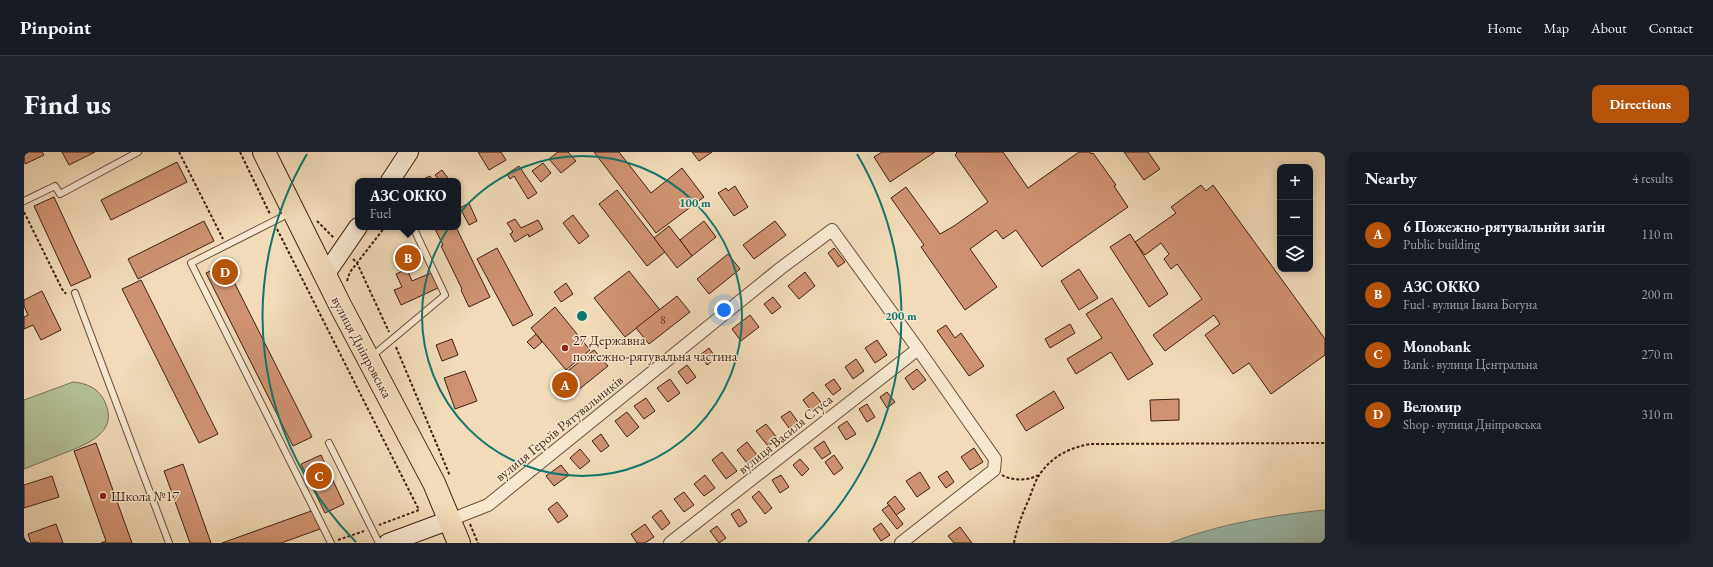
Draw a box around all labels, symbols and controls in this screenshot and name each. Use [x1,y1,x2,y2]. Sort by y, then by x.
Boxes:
text: Pinpoint [20,15,91,40]
text: Home [1487,19,1522,37]
text: Map [1544,19,1569,37]
text: About [1591,19,1627,37]
text: Contact [1649,19,1693,37]
button: Directions [1592,85,1689,123]
text: Find us [24,86,111,122]
map controls [1277,164,1313,272]
button: + [1277,164,1313,200]
text: Nearby [1365,167,1417,189]
text: 4 results [1632,170,1673,187]
popup [355,178,461,230]
text: АЗС ОККО [370,186,446,205]
text: 100 m [679,195,711,211]
button: − [1277,200,1313,236]
text: Fuel [370,205,391,222]
text: 6 Пожежно-рятувальнйи загін [1403,217,1605,236]
text: A [1373,226,1383,243]
text: 110 m [1642,226,1673,243]
button: layers [1277,236,1313,272]
text: Public building [1403,236,1480,253]
pin: B [395,243,421,273]
pin: D [212,257,238,287]
text: АЗС ОККО [1403,277,1480,296]
text: B [1374,286,1382,303]
text: 200 m [1642,286,1673,303]
street label: вулиця Дніпровська [328,293,397,401]
text: Fuel · вулиця Івана Богуна [1403,296,1537,313]
your location [714,300,734,320]
text: 200 m [885,308,917,324]
centre of rings [575,309,589,323]
house number: 8 [660,312,666,328]
place label: 27 Державна пожежно-рятувальна частина [573,331,738,365]
text: Monobank [1403,337,1471,356]
marker: 27 Державна пожежно-рятувальна частина [560,343,570,353]
text: C [1373,346,1383,363]
text: 270 m [1642,346,1673,363]
text: Bank · вулиця Центральна [1403,356,1538,373]
pin: A [552,370,578,400]
street label: вулиця Героїв Рятувальників [491,371,627,485]
street label: вулиця Василя Стуса [734,390,836,478]
text: Веломир [1403,397,1461,416]
text: D [1373,406,1383,423]
text: 310 m [1642,406,1673,423]
text: Shop · вулиця Дніпровська [1403,416,1541,433]
pin: C [306,461,332,491]
place label: Школа №17 [111,487,179,505]
marker: Школа №17 [98,491,108,501]

